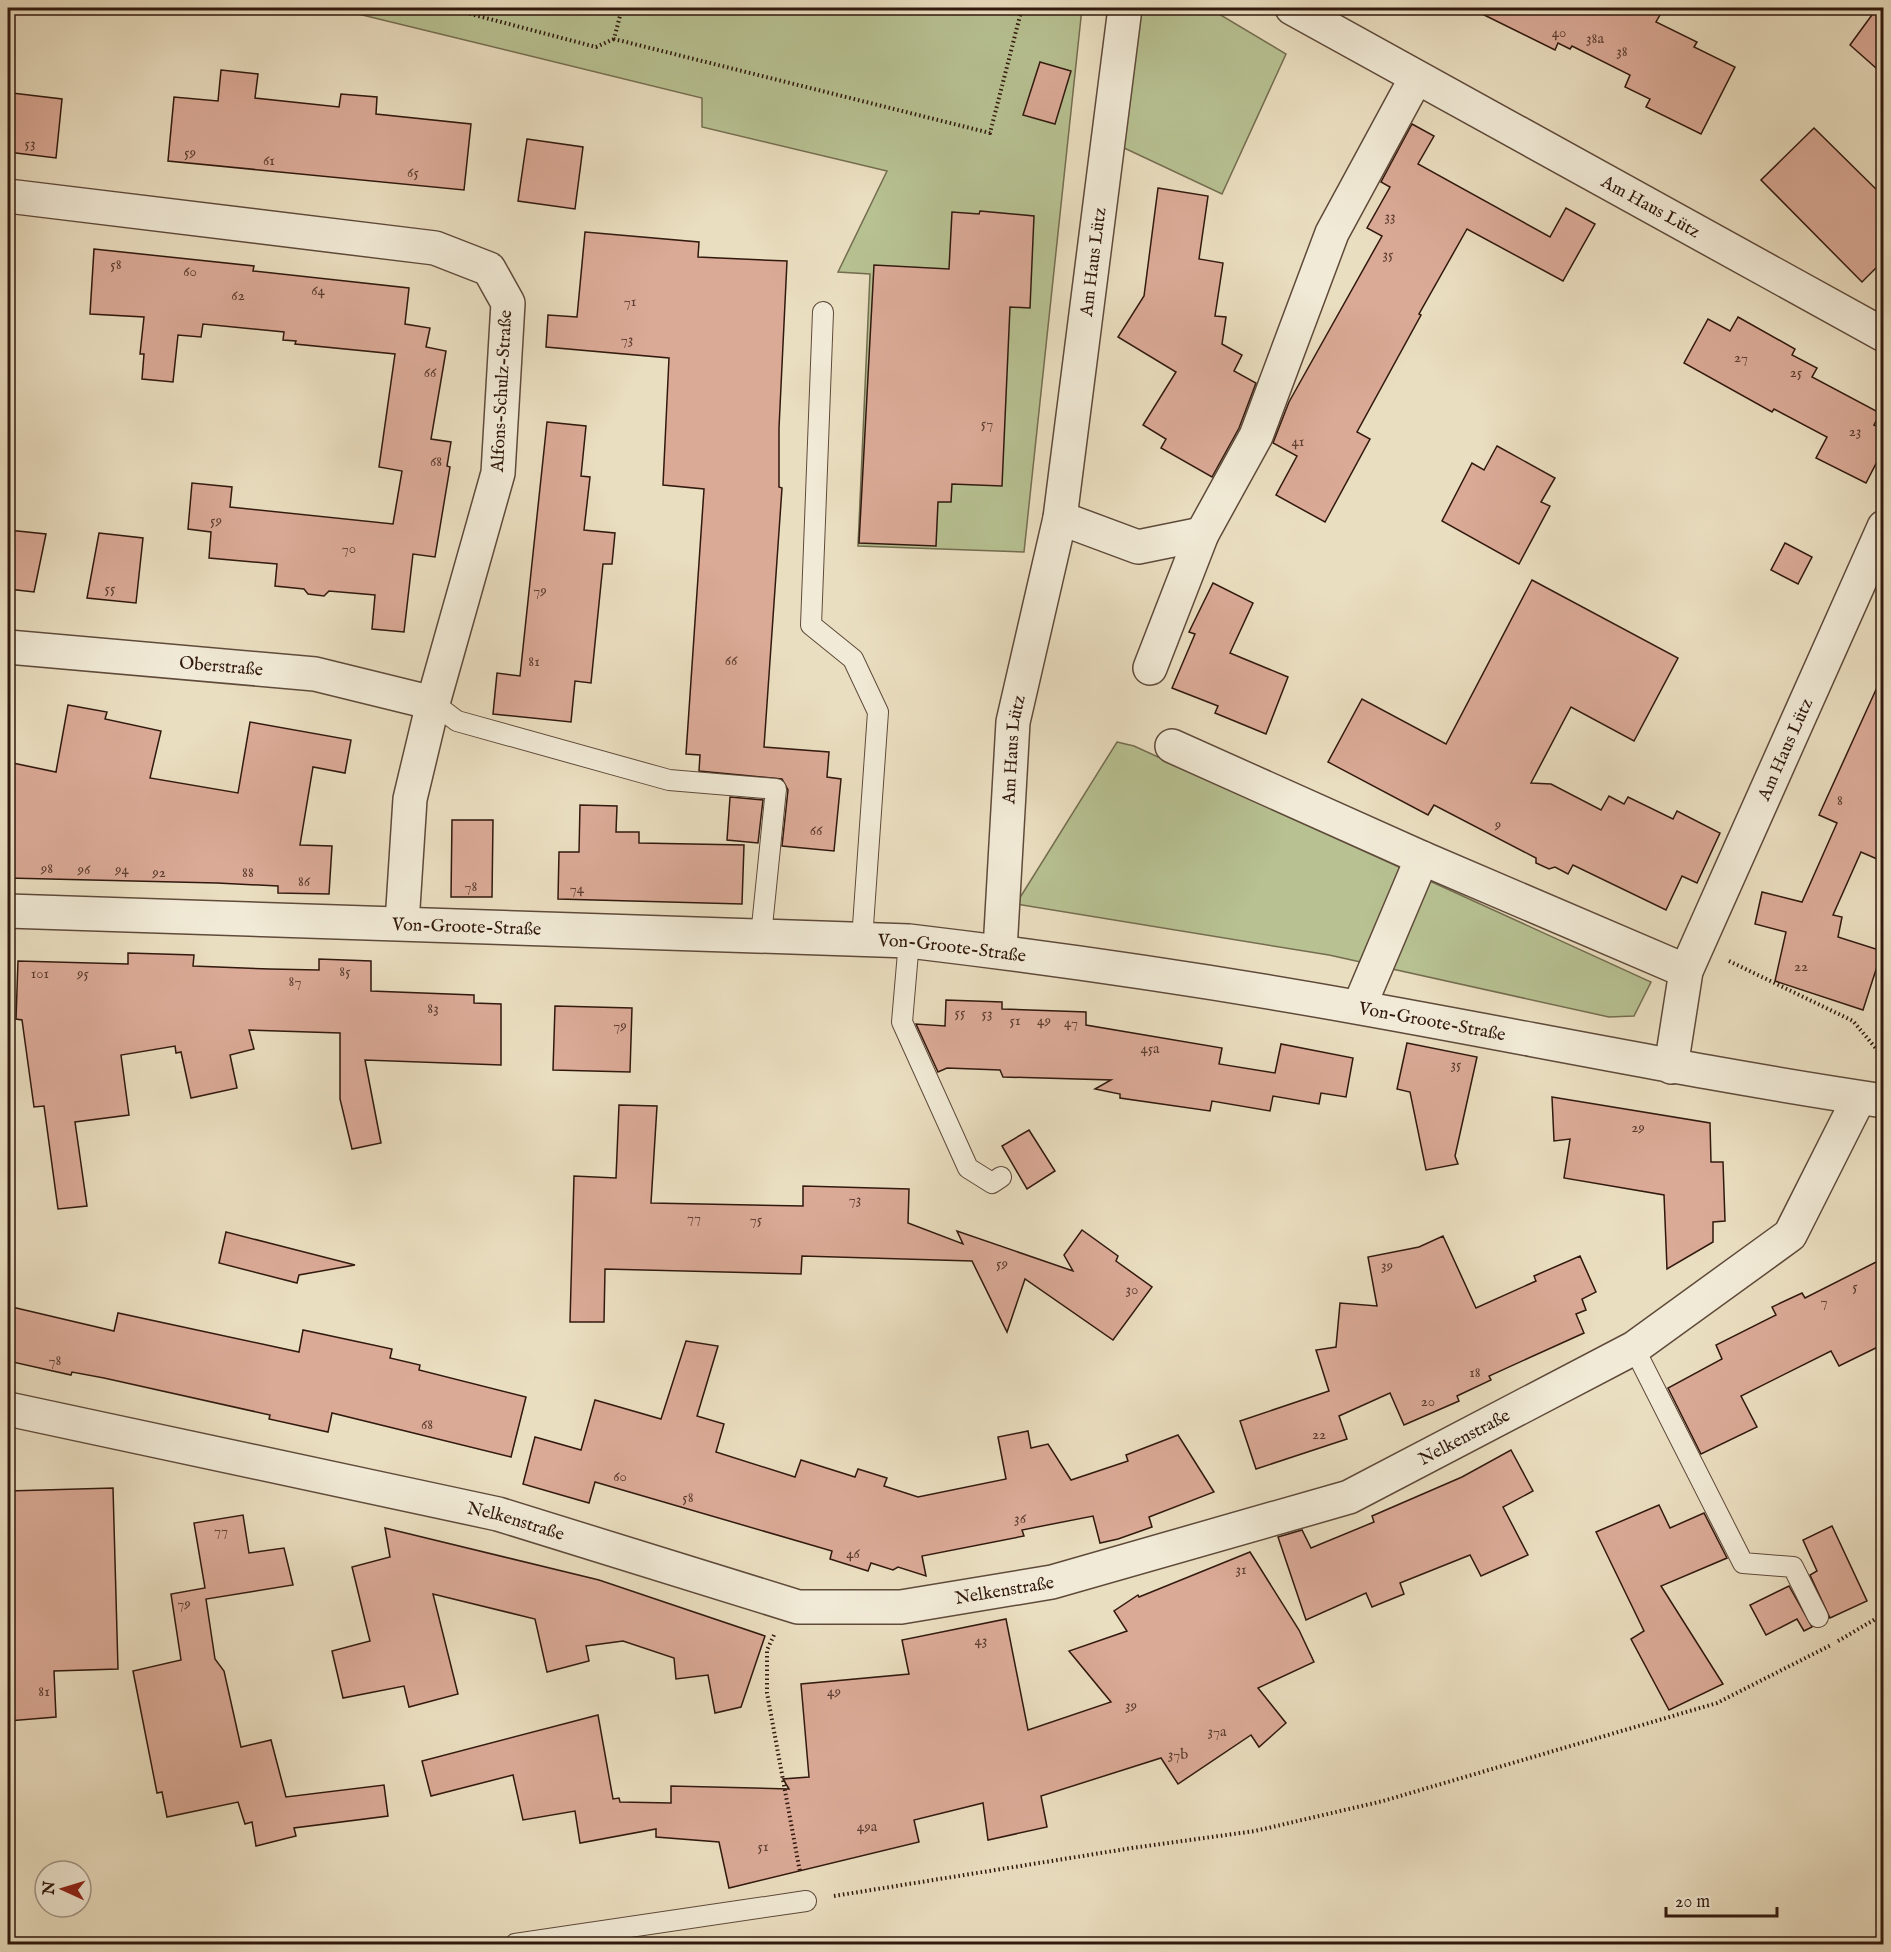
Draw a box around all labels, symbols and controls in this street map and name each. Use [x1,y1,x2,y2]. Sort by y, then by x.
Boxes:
house number: 40 [1552,23,1566,42]
house number: 38a [1586,29,1605,48]
house number: 38 [1616,42,1628,61]
house number: 53 [24,134,36,153]
house number: 59 [184,143,196,162]
house number: 61 [263,151,275,170]
house number: 65 [407,163,419,182]
street label: Am Haus Lütz [1596,171,1704,244]
street label: Am Haus Lütz [1076,206,1112,319]
house number: 33 [1384,207,1396,226]
house number: 35 [1382,245,1394,264]
house number: 58 [110,255,122,274]
house number: 60 [183,262,197,281]
house number: 64 [311,281,325,300]
house number: 62 [231,286,245,305]
house number: 71 [624,292,636,311]
street label: Alfons-Schulz-Straße [487,310,518,474]
house number: 73 [621,330,633,349]
house number: 27 [1734,348,1748,367]
house number: 66 [424,363,437,382]
house number: 25 [1790,363,1803,382]
house number: 57 [981,414,993,433]
house number: 23 [1849,422,1861,441]
house number: 41 [1292,432,1304,451]
house number: 68 [430,452,442,471]
house number: 59 [210,511,222,530]
house number: 70 [342,539,356,558]
house number: 55 [105,579,116,598]
house number: 79 [533,581,547,600]
house number: 66 [725,651,738,670]
street label: Oberstraße [178,652,264,682]
house number: 81 [528,652,540,671]
street label: Am Haus Lütz [998,693,1032,806]
street label: Am Haus Lütz [1753,695,1819,805]
house number: 8 [1837,791,1843,810]
house number: 9 [1494,815,1501,834]
house number: 66 [810,821,823,840]
house number: 98 [40,859,53,878]
house number: 96 [77,860,91,879]
house number: 94 [114,860,130,879]
house number: 92 [151,863,166,882]
house number: 88 [242,863,254,882]
house number: 86 [298,872,311,891]
house number: 78 [465,877,478,896]
house number: 74 [570,879,585,898]
street label: Von-Groote-Straße [391,914,541,942]
street label: Von-Groote-Straße [877,930,1027,969]
house number: 22 [1794,957,1808,976]
house number: 85 [339,962,351,981]
house number: 101 [31,964,49,983]
house number: 95 [76,964,90,983]
house number: 87 [289,972,301,991]
street label: Von-Groote-Straße [1356,998,1507,1047]
house number: 83 [427,999,439,1018]
house number: 55 [955,1003,966,1022]
house number: 53 [981,1004,993,1023]
house number: 51 [1009,1011,1021,1030]
house number: 49 [1037,1011,1051,1030]
house number: 47 [1064,1013,1078,1032]
house number: 79 [613,1016,627,1035]
house number: 45a [1140,1039,1160,1058]
house number: 35 [1450,1055,1462,1074]
house number: 29 [1631,1118,1645,1137]
house number: 73 [849,1190,861,1209]
house number: 77 [687,1208,701,1227]
house number: 75 [750,1210,763,1229]
house number: 59 [996,1254,1008,1273]
house number: 39 [1381,1256,1393,1275]
house number: 5 [1852,1277,1858,1296]
house number: 30 [1126,1280,1138,1299]
house number: 7 [1820,1292,1828,1311]
house number: 78 [49,1351,62,1370]
house number: 18 [1469,1363,1481,1382]
house number: 20 [1421,1392,1435,1411]
street label: Nelkenstraße [1415,1405,1514,1472]
house number: 68 [421,1415,433,1434]
house number: 22 [1312,1425,1326,1444]
house number: 60 [613,1467,627,1486]
house number: 58 [682,1488,694,1507]
street label: Nelkenstraße [465,1498,567,1547]
house number: 36 [1014,1509,1027,1528]
house number: 77 [214,1521,228,1540]
house number: 46 [846,1544,861,1563]
house number: 31 [1235,1560,1247,1579]
street label: Nelkenstraße [953,1572,1056,1611]
house number: 79 [177,1594,191,1613]
house number: 43 [975,1631,987,1650]
house number: 81 [38,1682,50,1701]
house number: 49 [827,1682,841,1701]
house number: 39 [1125,1696,1137,1715]
house number: 37a [1207,1722,1227,1741]
house number: 37b [1168,1745,1188,1764]
house number: 49a [857,1817,878,1836]
house number: 51 [757,1837,769,1856]
north arrow [33,1859,93,1919]
text: N [40,1880,61,1897]
scale bar [1666,1880,1777,1918]
text: 20 m [1675,1891,1710,1914]

